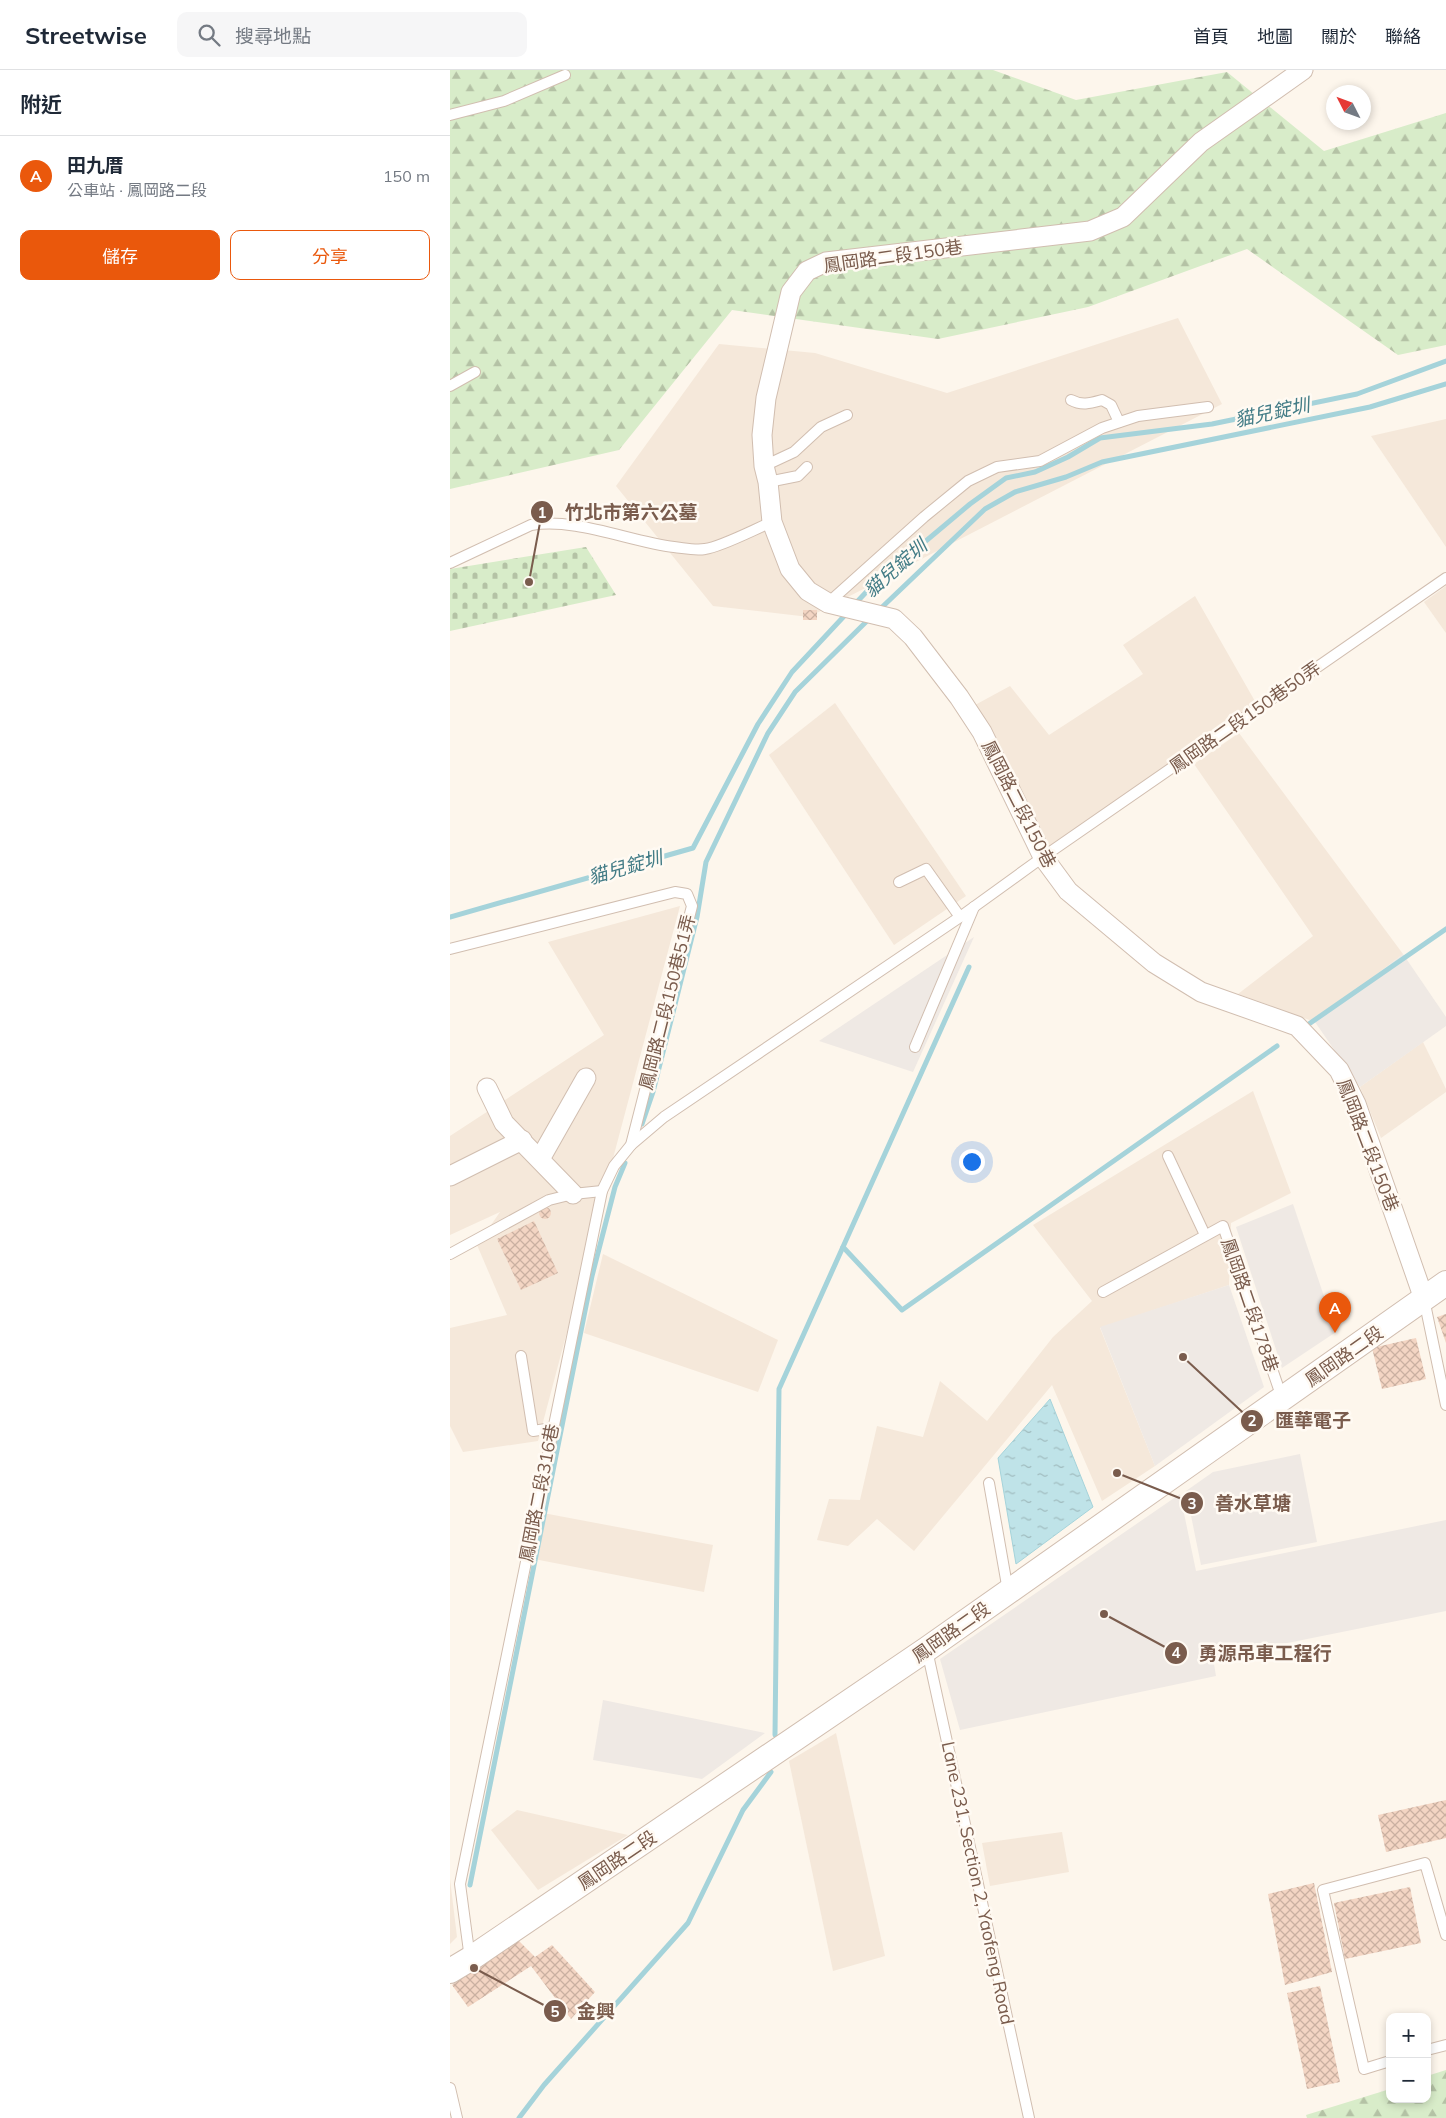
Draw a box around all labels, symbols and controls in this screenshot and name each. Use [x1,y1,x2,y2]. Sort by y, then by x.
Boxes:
search box [177,12,527,57]
text: Streetwise [25,20,147,50]
icon: search [195,21,223,49]
text: 搜尋地點 [235,24,311,48]
text: 首頁 [1193,25,1229,48]
text: 地圖 [1257,25,1293,48]
text: 關於 [1321,25,1357,48]
text: 聯絡 [1385,25,1421,48]
north arrow [1326,85,1371,130]
text: 附近 [20,91,62,117]
text: 田九厝 [67,153,124,177]
text: A [30,166,42,186]
text: 150 m [383,166,430,186]
text: 公車站 · 鳳岡路二段 [67,180,207,200]
button: 儲存 [20,230,220,280]
button: 分享 [230,230,430,280]
street label: 鳳岡路二段150巷 [822,235,964,277]
water label: 貓兒錠圳 [1232,392,1315,432]
callout: 竹北市第六公墓 [530,495,708,529]
text: 竹北市第六公墓 [564,500,698,524]
text: 1 [537,503,547,522]
water label: 貓兒錠圳 [858,532,934,602]
street label: 鳳岡路二段150巷50弄 [1165,656,1325,778]
street label: 鳳岡路二段150巷 [977,736,1061,872]
water label: 貓兒錠圳 [585,844,668,889]
street label: 鳳岡路二段150巷51弄 [634,912,700,1092]
street label: 鳳岡路二段150巷 [1332,1075,1404,1215]
your location [959,1149,985,1175]
street label: 鳳岡路二段178巷 [1216,1235,1284,1375]
pin: A [1319,1292,1351,1333]
street label: 鳳岡路二段 [1301,1321,1387,1391]
callout: 匯華電子 [1240,1404,1361,1438]
text: 匯華電子 [1275,1408,1351,1432]
text: 2 [1247,1411,1257,1430]
street label: 鳳岡路二段316巷 [514,1422,564,1564]
callout: 善水草塘 [1180,1486,1301,1520]
text: 善水草塘 [1215,1491,1291,1515]
text: 3 [1187,1494,1197,1513]
street label: 鳳岡路二段 [908,1597,994,1667]
callout: 勇源吊車工程行 [1164,1636,1342,1670]
text: 勇源吊車工程行 [1198,1641,1332,1665]
text: 4 [1171,1643,1181,1662]
street label: Lane 231, Section 2, Yaofeng Road [937,1739,1019,2027]
street label: 鳳岡路二段 [573,1825,661,1895]
callout: 金興 [542,1994,625,2028]
text: 金興 [577,1999,615,2023]
text: 5 [550,2002,560,2021]
map controls [1386,2013,1431,2103]
button: + [1386,2013,1431,2058]
button: − [1386,2058,1431,2103]

